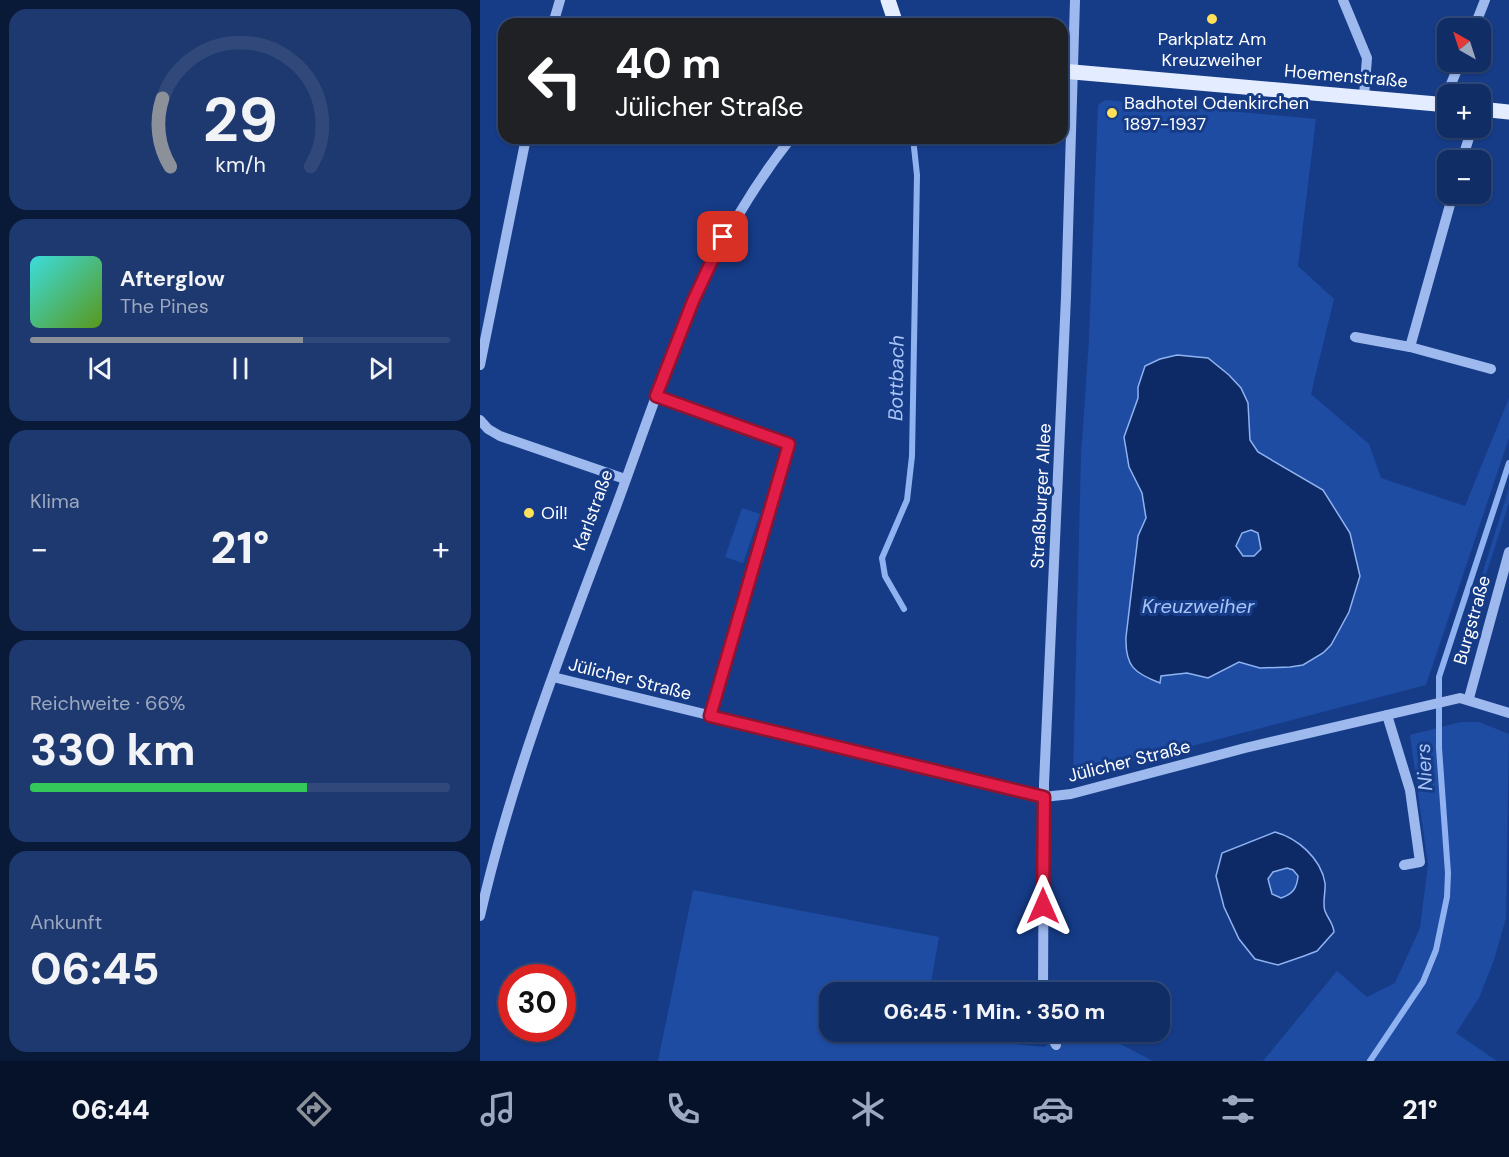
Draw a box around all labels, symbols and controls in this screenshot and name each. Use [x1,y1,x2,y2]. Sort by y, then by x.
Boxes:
marker: Parkplatz Am Kreuzweiher [1205,12,1219,26]
north arrow [1437,18,1491,72]
map controls [1437,18,1491,204]
place label: Parkplatz Am Kreuzweiher [1158,27,1266,72]
text: 40 m [615,36,721,91]
icon: left [516,42,594,120]
street label: Hoemenstraße [1283,59,1409,93]
text: 29 [202,79,278,160]
button: + [1437,84,1491,138]
text: Jülicher Straße [615,89,804,124]
place label: Badhotel Odenkirchen 1897-1937 [1124,91,1309,136]
marker: Badhotel Odenkirchen 1897-1937 [1105,106,1119,120]
button: − [1437,150,1491,204]
text: km/h [215,151,265,179]
pin [697,211,748,262]
icon: arrive [706,220,739,253]
text: Afterglow [120,264,225,293]
text: The Pines [120,293,209,319]
water label: Bottbach [882,335,910,421]
icon: previous [84,352,117,385]
icon: pause [224,352,257,385]
icon: next [364,352,397,385]
street label: Straßburger Allee [1025,423,1057,569]
street label: Karlstraße [567,466,619,554]
text: Klima [30,488,80,514]
place label: Oil! [541,501,568,525]
marker: Oil! [522,506,536,520]
text: 21° [210,518,270,577]
text: − [30,527,48,570]
text: + [432,527,450,570]
street label: Burgstraße [1448,573,1496,667]
water label: Kreuzweiher [1142,593,1255,619]
street label: Jülicher Straße [566,652,694,706]
text: Reichweite · 66% [30,690,185,716]
text: 330 km [30,720,196,779]
street label: Jülicher Straße [1065,734,1193,788]
water label: Niers [1410,743,1438,791]
position arrow [1011,874,1075,938]
text: Ankunft [30,909,102,935]
text: 06:45 [30,939,160,998]
speed limit sign: 30 [498,964,576,1042]
text: 06:45 · 1 Min. · 350 m [884,997,1105,1026]
icon: directions [293,1088,335,1130]
icon: music [477,1088,519,1130]
icon: phone [662,1088,704,1130]
icon: climate [847,1088,889,1130]
icon: car [1032,1088,1074,1130]
icon: filters [1217,1088,1259,1130]
text: 06:44 [71,1092,150,1127]
text: 21° [1402,1092,1437,1127]

